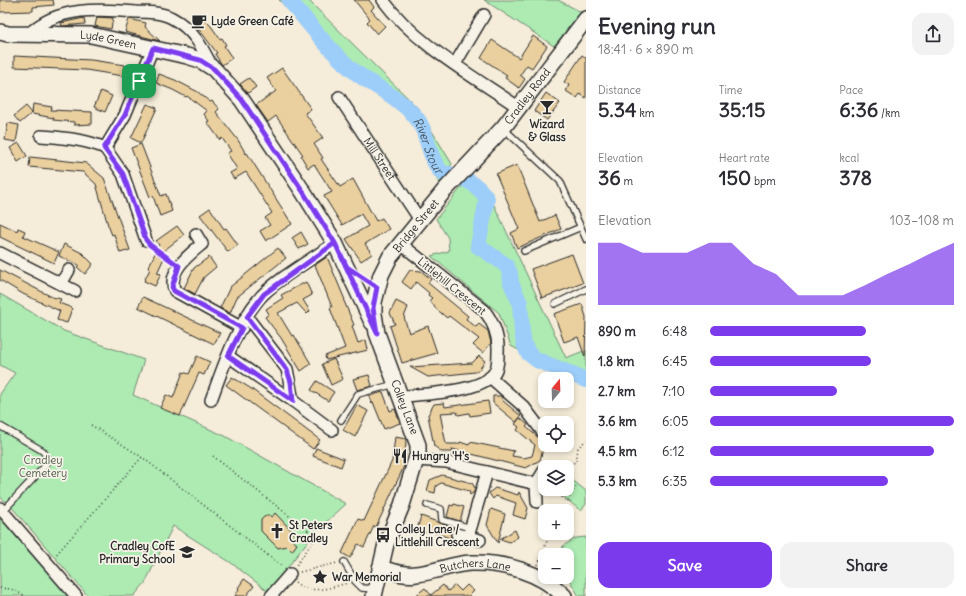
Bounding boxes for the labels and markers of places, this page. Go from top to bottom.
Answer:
cafe icon: Lyde Green Café [190,12,208,30]
place label: Lyde Green Café [211,14,294,29]
pin [122,64,156,98]
bar icon: Wizard & Glass [538,98,556,116]
place label: Wizard & Glass [528,117,566,144]
restaurant icon: Hungry 'H's [391,447,409,465]
place label: Hungry 'H's [412,449,469,464]
place label: St Peters Cradley [289,518,332,546]
church icon: St Peters Cradley [268,522,286,540]
place label: Colley Lane / Littlehill Crescent [395,522,479,549]
bus stop icon: Colley Lane / Littlehill Crescent [374,526,392,544]
place label: Cradley CofE Primary School [99,539,176,567]
school or university icon: Cradley CofE Primary School [178,543,196,561]
place icon: War Memorial [311,568,329,586]
place label: War Memorial [332,570,401,584]

